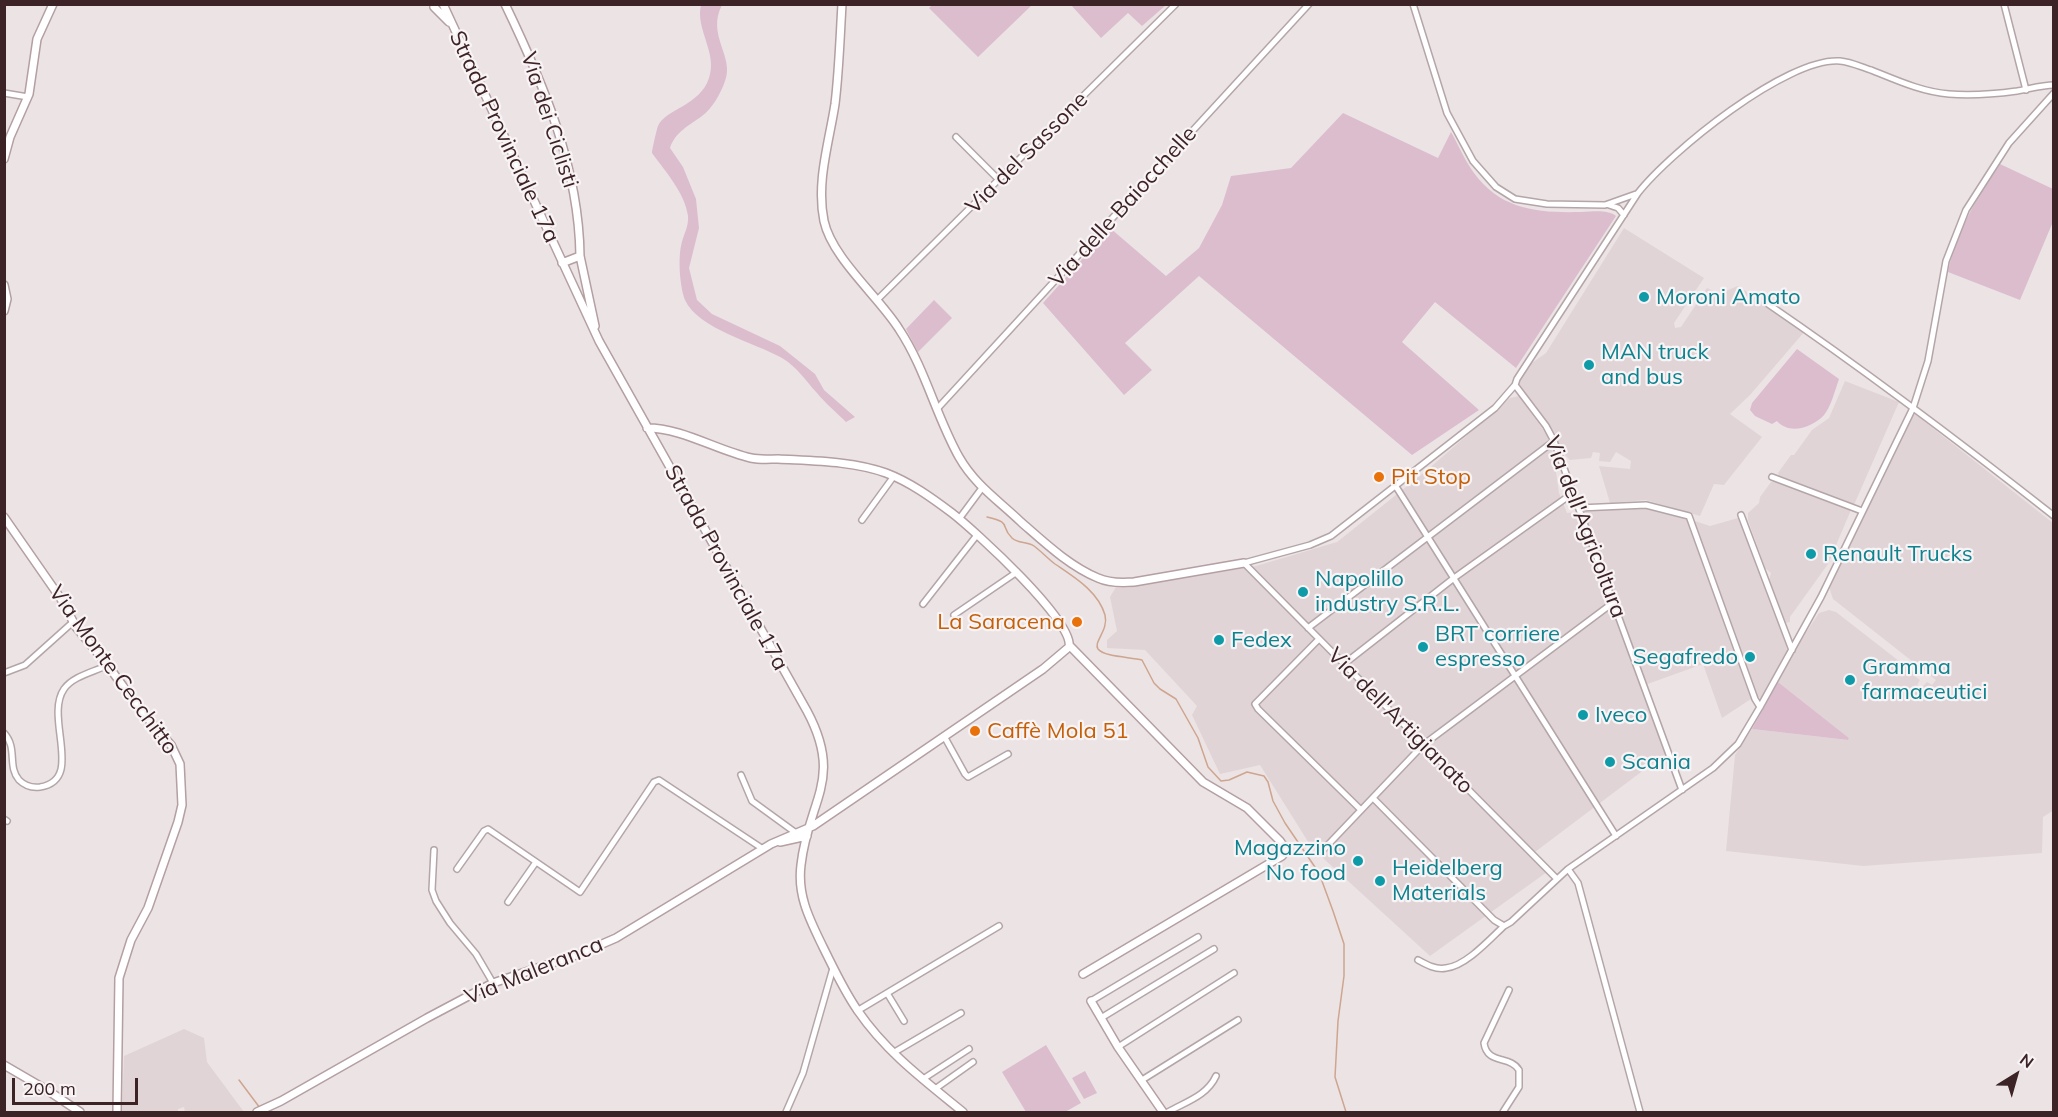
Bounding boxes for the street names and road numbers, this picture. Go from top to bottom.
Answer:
street label: Strada Provinciale 17a [443,27,565,247]
street label: Via dei Ciclisti [515,49,583,191]
street label: Via del Sassone [960,86,1094,220]
street label: Via delle Baiocchelle [1044,121,1202,293]
street label: Via dell'Agricoltura [1538,432,1632,622]
street label: Strada Provinciale 17a [659,461,793,675]
street label: Via Monte Cecchitto [43,580,183,760]
street label: Via dell'Artigianato [1321,642,1479,800]
street label: Via Maleranca [461,931,607,1011]

